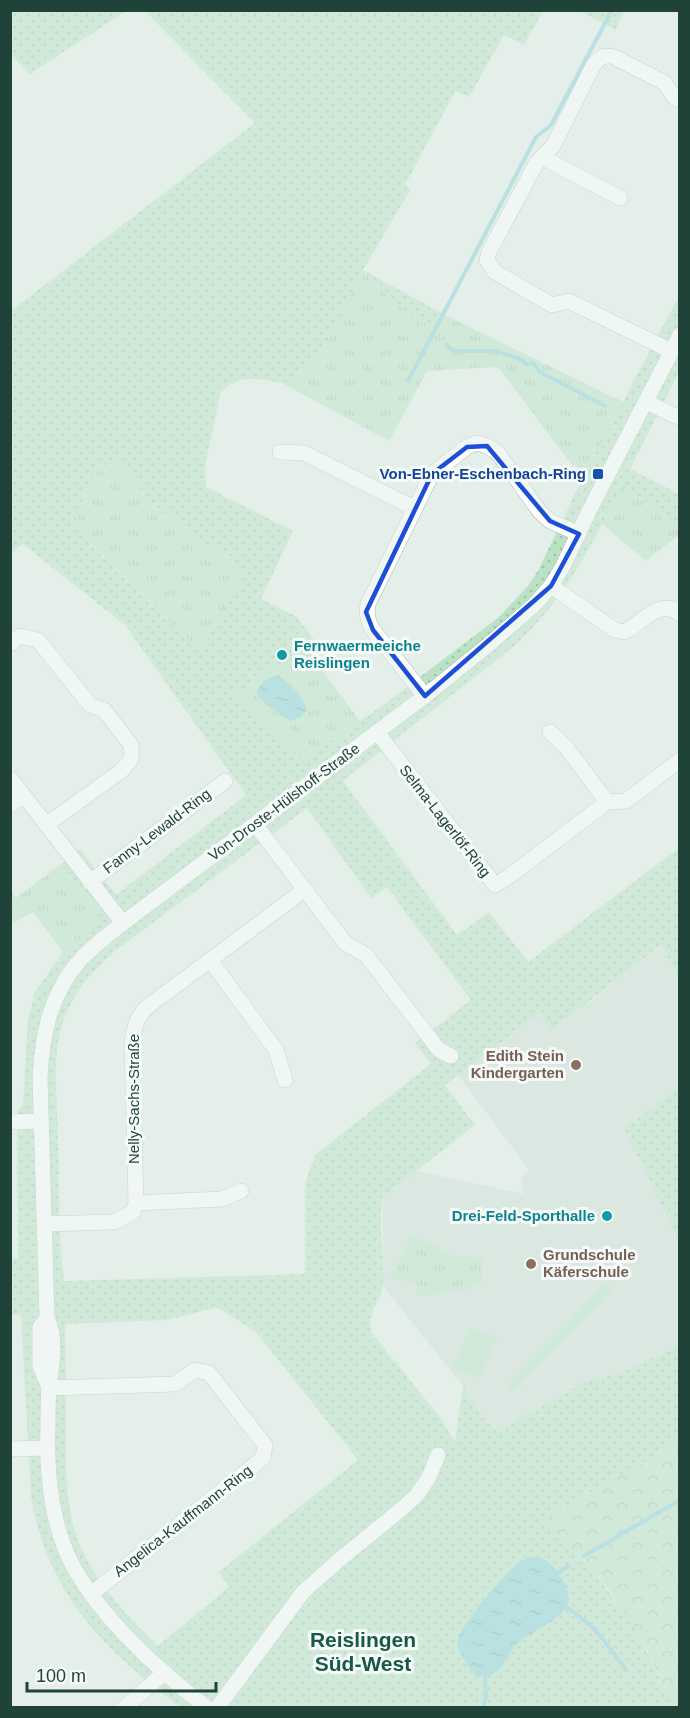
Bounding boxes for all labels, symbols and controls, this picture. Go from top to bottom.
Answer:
place label: Von-Ebner-Eschenbach-Ring [380,465,586,482]
marker: Von-Ebner-Eschenbach-Ring [591,467,605,481]
place label: Fernwaermeeiche Reislingen [294,637,421,671]
marker: Fernwaermeeiche Reislingen [275,648,289,662]
street label: Von-Droste-Hülshoff-Straße [205,739,363,864]
street label: Selma-Lagerlöf-Ring [396,761,494,880]
street label: Fanny-Lewald-Ring [100,785,214,877]
street label: Nelly-Sachs-Straße [125,1034,142,1164]
place label: Edith Stein Kindergarten [471,1047,564,1081]
marker: Edith Stein Kindergarten [569,1058,583,1072]
place label: Drei-Feld-Sporthalle [452,1207,595,1224]
marker: Drei-Feld-Sporthalle [600,1209,614,1223]
place label: Grundschule Käferschule [543,1246,636,1280]
marker: Grundschule Käferschule [524,1257,538,1271]
street label: Angelica-Kauffmann-Ring [110,1461,255,1580]
district label: Reislingen Süd-West [310,1628,416,1675]
scale bar [27,1655,216,1693]
text: 100 m [36,1666,86,1686]

